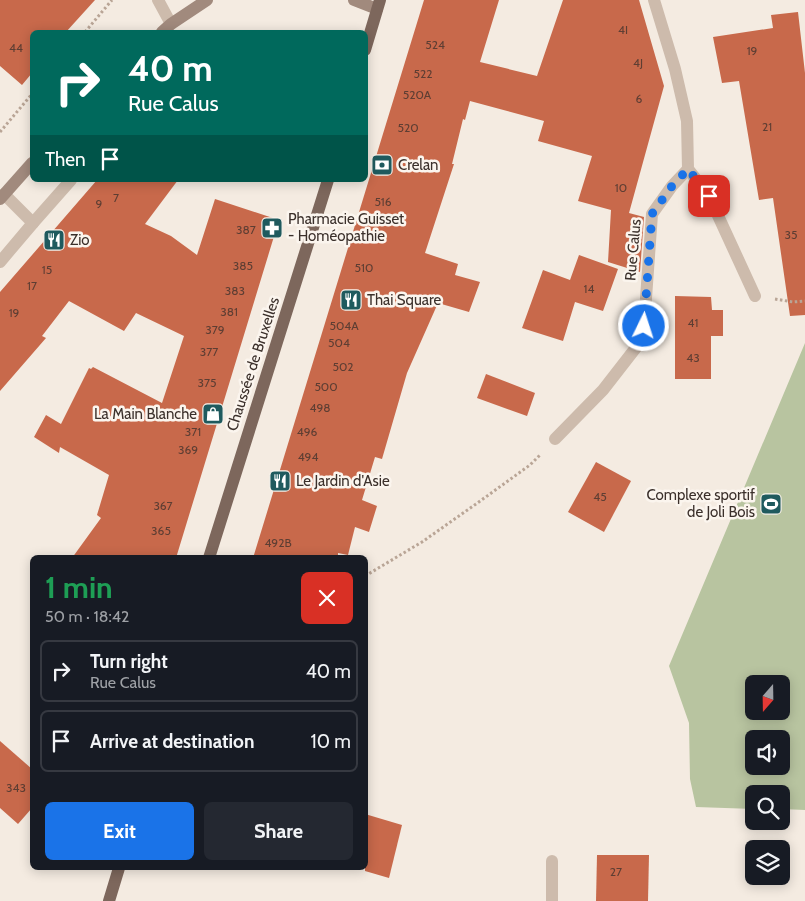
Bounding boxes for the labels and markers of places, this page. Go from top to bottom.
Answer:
bank icon: Crelan [370,153,394,177]
place label: Crelan [398,156,439,174]
pin [688,175,730,217]
place label: Pharmacie Guisset - Homéopathie [288,210,404,245]
pharmacy icon: Pharmacie Guisset - Homéopathie [260,216,284,240]
restaurant icon: Zio [42,228,66,252]
place label: Zio [70,231,90,249]
restaurant icon: Thai Square [339,288,363,312]
place label: Thai Square [367,291,442,309]
shop icon: La Main Blanche [201,402,225,426]
place label: La Main Blanche [94,405,197,423]
restaurant icon: Le Jardin d'Asie [268,469,292,493]
place label: Le Jardin d'Asie [296,472,390,490]
place label: Complexe sportif de Joli Bois [646,486,755,521]
sports icon: Complexe sportif de Joli Bois [759,492,783,516]

